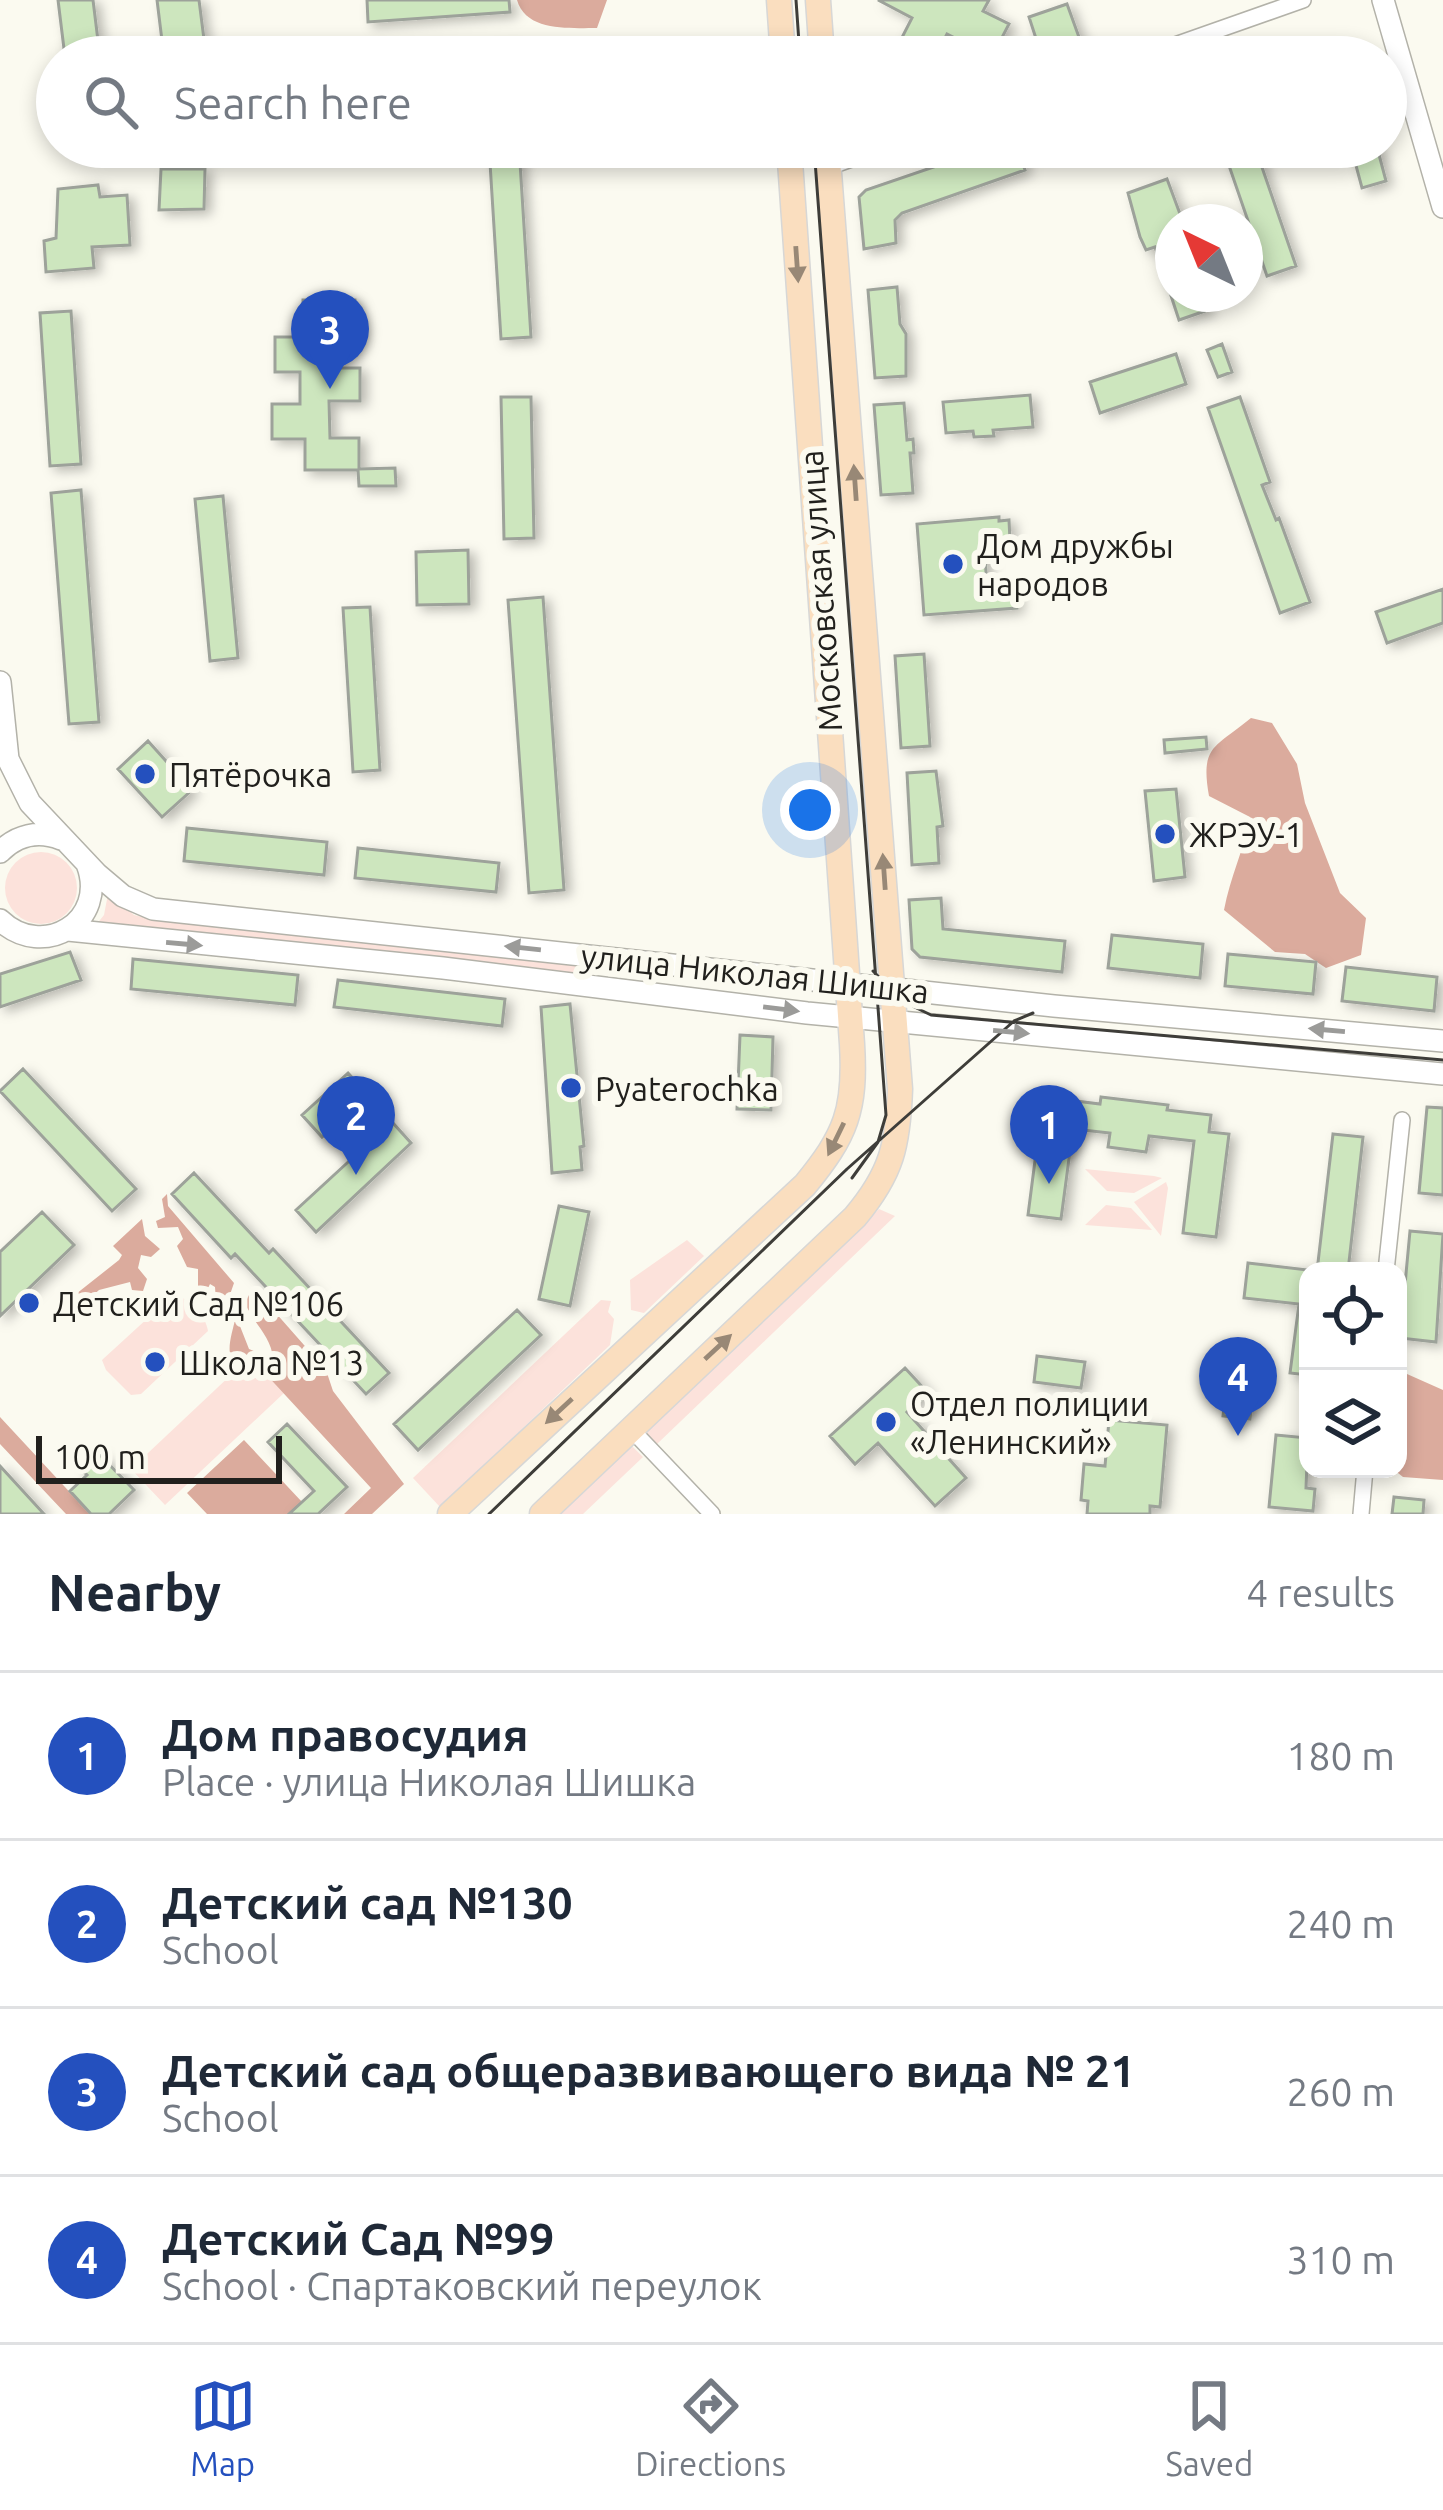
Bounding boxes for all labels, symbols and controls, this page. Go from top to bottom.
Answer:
search box [36,36,1407,168]
icon: search [78,69,144,135]
text: Search here [174,77,412,128]
north arrow [1155,204,1263,312]
one-way arrow [788,246,807,283]
pin: 3 [291,290,369,389]
street label: Московская улица [792,449,848,733]
one-way arrow [846,464,865,501]
place label: Дом дружбы народов [977,527,1174,602]
marker: Дом дружбы народов [940,551,966,577]
place label: Пятёрочка [169,756,332,793]
marker: Пятёрочка [132,761,158,787]
your location [780,780,840,840]
place label: ЖРЭУ-1 [1189,816,1303,853]
marker: ЖРЭУ-1 [1152,821,1178,847]
one-way arrow [874,853,893,890]
one-way arrow [166,935,203,954]
street label: улица Николая Шишка [579,936,931,1010]
one-way arrow [503,939,541,958]
one-way arrow [762,1000,800,1019]
one-way arrow [1307,1020,1345,1039]
one-way arrow [993,1023,1030,1042]
place label: Pyaterochka [595,1070,779,1107]
marker: Pyaterochka [558,1075,584,1101]
pin: 2 [317,1076,395,1175]
pin: 1 [1010,1085,1088,1184]
one-way arrow [826,1122,846,1157]
map controls [1299,1262,1407,1478]
button: locate [1299,1262,1407,1370]
place label: Детский Сад №106 [53,1285,344,1322]
marker: Детский Сад №106 [16,1290,42,1316]
one-way arrow [703,1333,732,1361]
pin: 4 [1199,1337,1277,1436]
place label: Школа №13 [179,1344,364,1381]
marker: Школа №13 [142,1349,168,1375]
button: layers [1299,1370,1407,1478]
place label: Отдел полиции «Ленинский» [910,1385,1149,1460]
one-way arrow [544,1396,573,1424]
marker: Отдел полиции «Ленинский» [873,1409,899,1435]
scale bar [36,1430,282,1483]
text: 100 m [54,1438,146,1475]
text: Nearby [48,1563,221,1621]
text: 4 results [1246,1571,1395,1614]
text: Дом правосудия [162,1709,528,1760]
text: 1 [76,1734,98,1777]
text: 180 m [1286,1734,1395,1777]
text: Place · улица Николая Шишка [162,1760,696,1803]
text: Детский сад №130 [162,1877,573,1928]
text: 2 [76,1902,98,1945]
text: 240 m [1286,1902,1395,1945]
text: School [162,1928,279,1971]
text: Детский сад общеразвивающего вида № 21 [162,2045,1136,2096]
text: 3 [76,2070,98,2113]
text: 260 m [1286,2070,1395,2113]
text: School [162,2096,279,2139]
text: Детский Сад №99 [162,2213,554,2264]
text: 4 [76,2238,98,2281]
text: 310 m [1286,2238,1395,2281]
text: School · Спартаковский переулок [162,2264,762,2307]
tab: Map [190,2373,256,2482]
tab: Directions [635,2373,786,2482]
tab: Saved [1165,2373,1253,2482]

